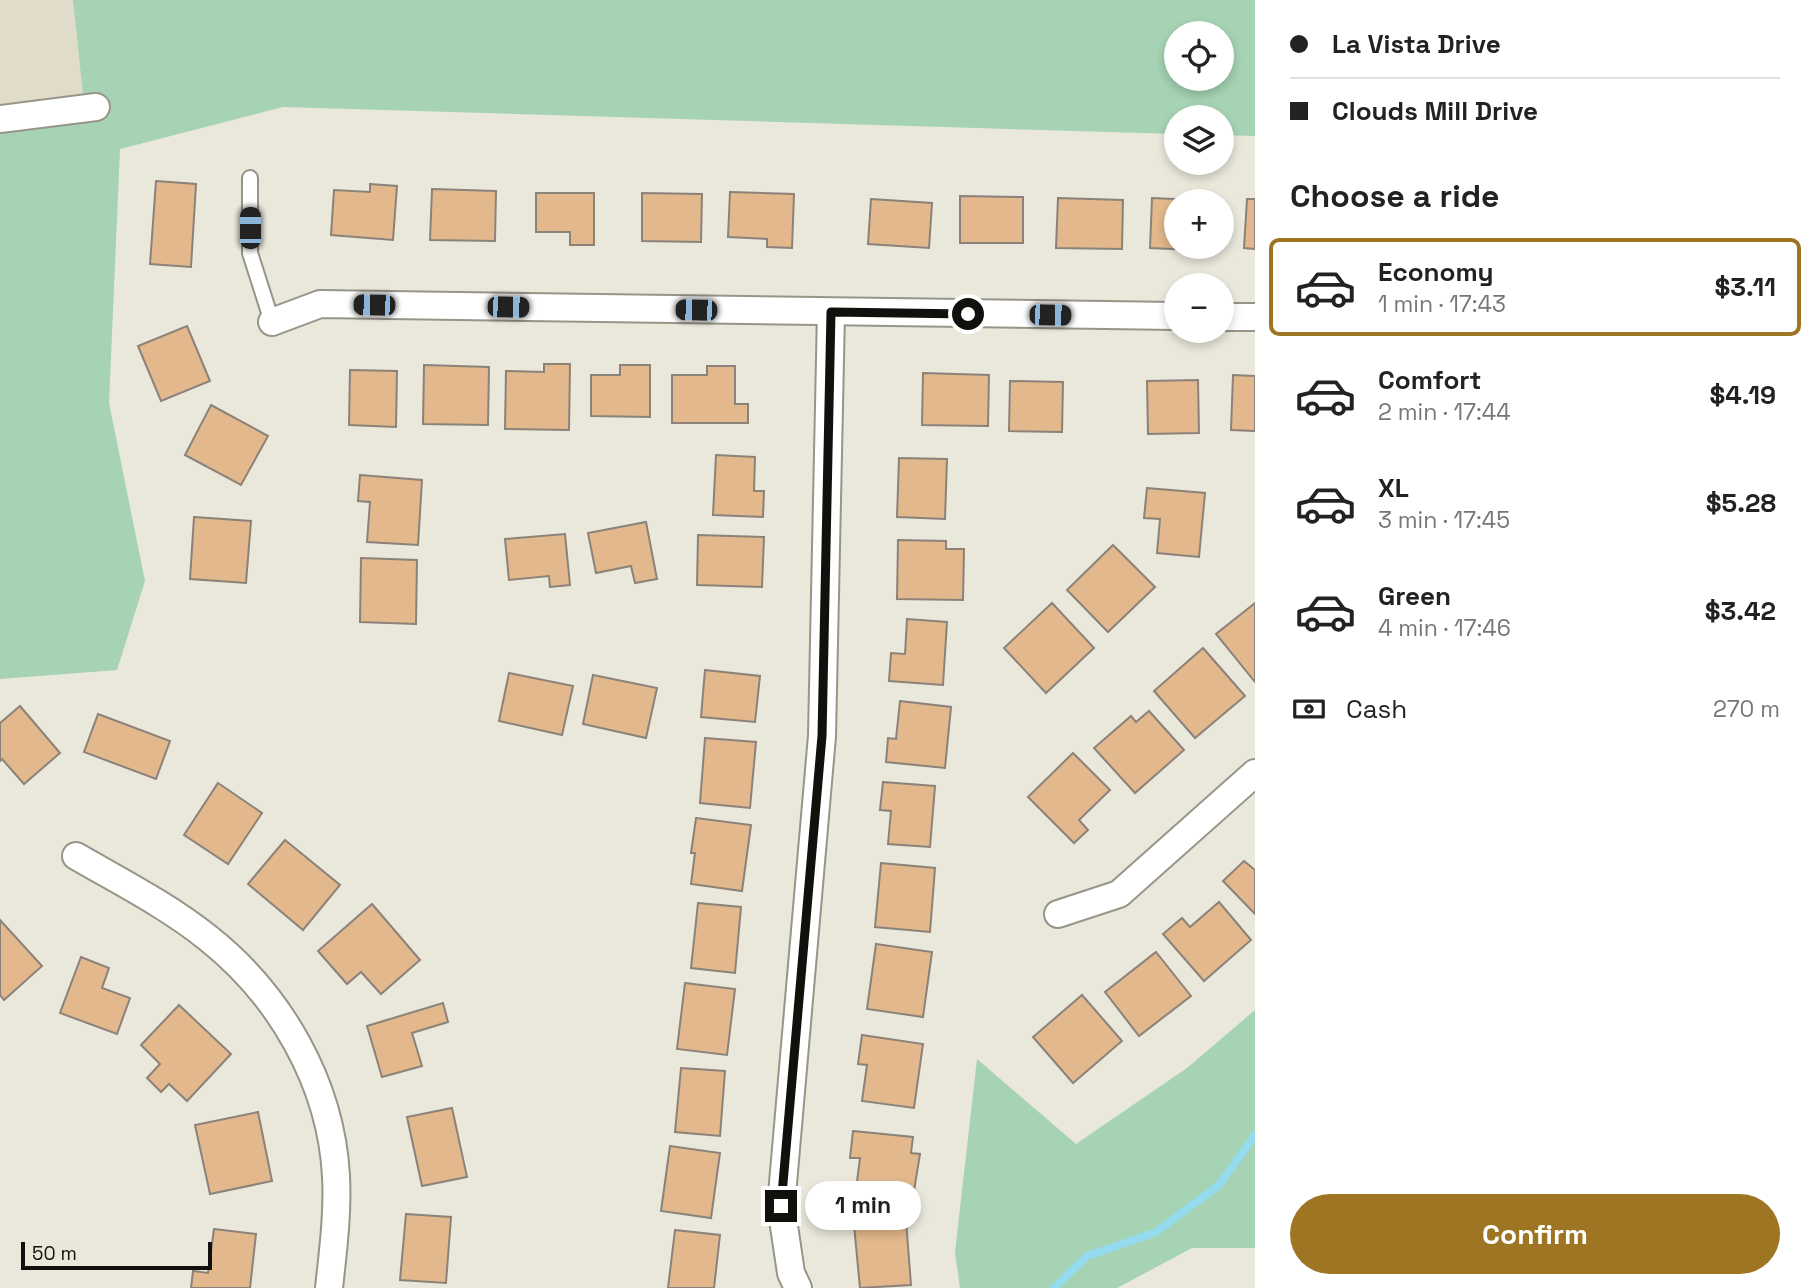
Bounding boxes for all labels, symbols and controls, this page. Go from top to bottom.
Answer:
map controls [1164,21,1234,343]
button: locate [1164,21,1234,91]
text: La Vista Drive [1332,27,1501,61]
text: Clouds Mill Drive [1332,94,1538,128]
button: layers [1164,105,1234,175]
text: Choose a ride [1290,176,1500,216]
button: + [1164,189,1234,259]
car [240,207,261,249]
text: Economy [1378,255,1494,289]
icon: car [1294,256,1357,319]
text: $3.11 [1715,270,1776,304]
button: − [1164,273,1234,343]
text: 1 min · 17:43 [1378,289,1506,319]
car [353,294,396,316]
car [487,296,530,318]
route start [952,298,984,330]
car [675,299,718,321]
car [1029,304,1072,326]
text: Comfort [1378,363,1481,397]
icon: car [1294,364,1357,427]
text: $4.19 [1709,378,1776,412]
text: 2 min · 17:44 [1378,397,1511,427]
text: XL [1378,471,1409,505]
icon: car [1294,472,1357,535]
text: $5.28 [1706,486,1776,520]
text: 3 min · 17:45 [1378,505,1510,535]
text: Green [1378,579,1451,613]
icon: car [1294,580,1357,643]
text: $3.42 [1705,594,1776,628]
text: 4 min · 17:46 [1378,613,1511,643]
icon: cash [1290,690,1328,728]
text: Cash [1346,692,1407,726]
text: 270 m [1713,694,1780,724]
callout: 1 min [806,1182,921,1230]
route end [765,1190,797,1222]
text: 1 min [835,1190,891,1220]
button: Confirm [1290,1194,1780,1274]
scale bar [21,1239,212,1271]
text: 50 m [32,1241,77,1266]

